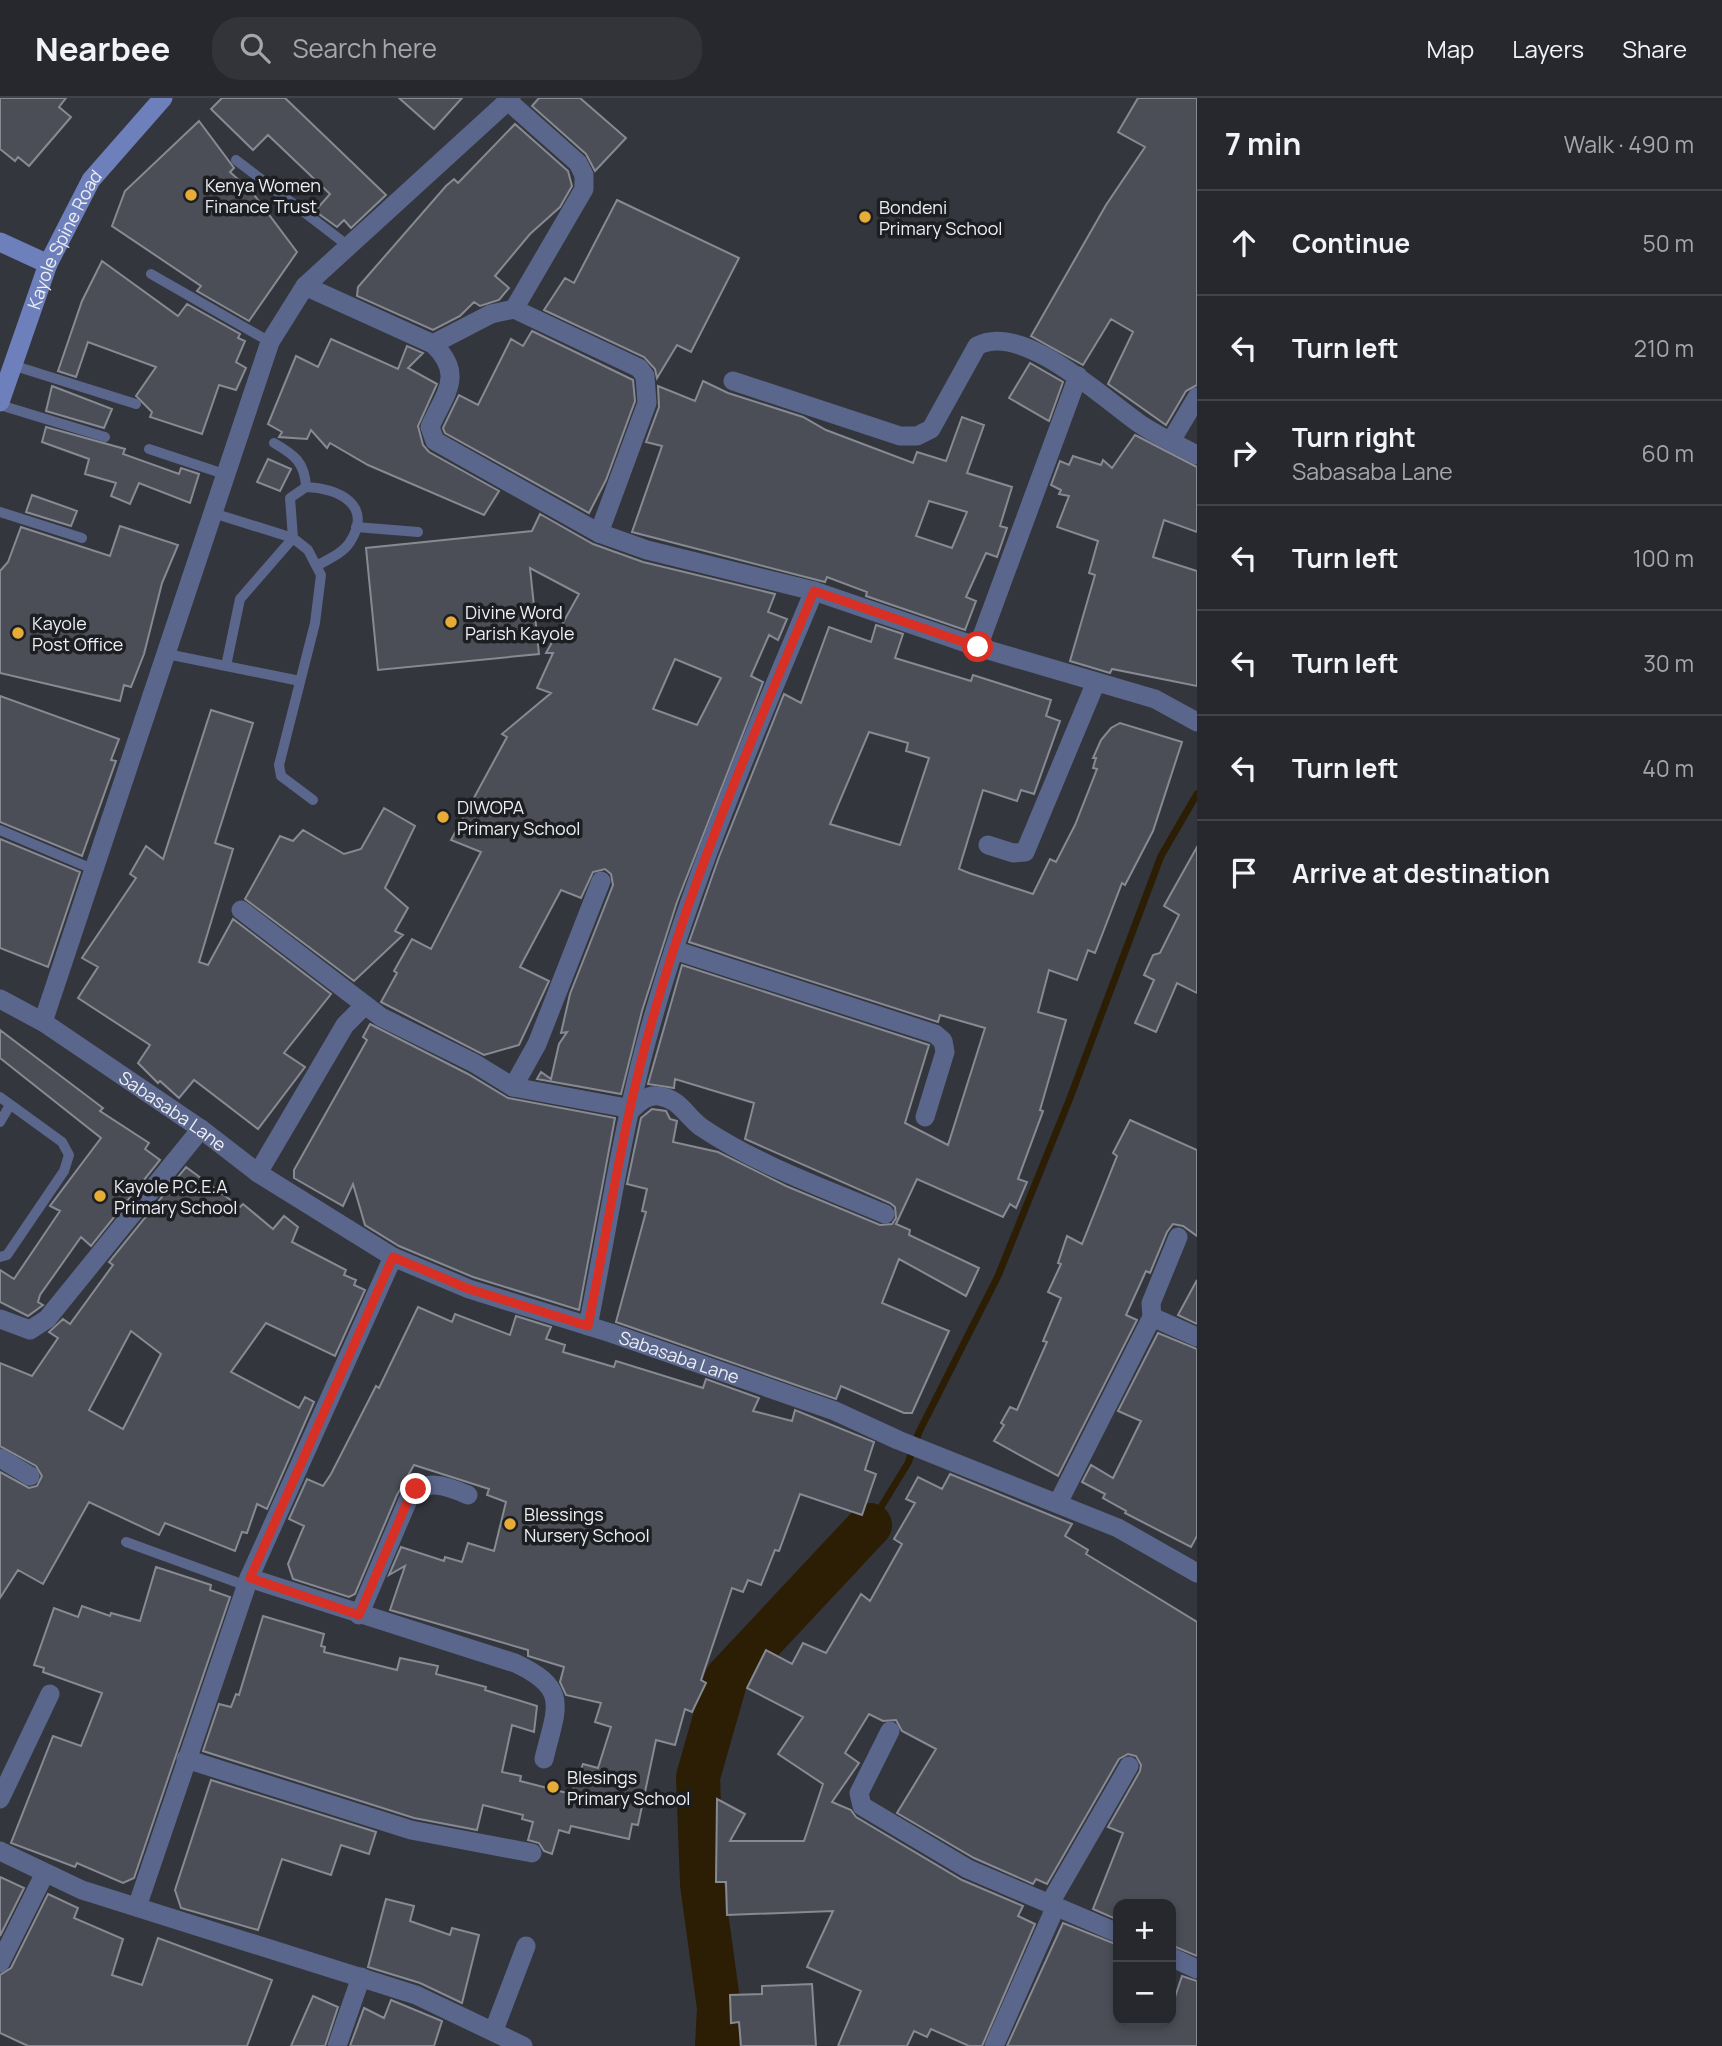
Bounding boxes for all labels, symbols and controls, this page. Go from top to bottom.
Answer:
search box [212,17,702,80]
text: Nearbee [35,26,170,71]
icon: search [236,29,274,67]
text: Search here [292,30,437,66]
text: Map [1427,32,1474,65]
text: Layers [1512,32,1584,65]
text: Share [1622,32,1687,65]
text: 7 min [1225,123,1301,164]
text: Walk · 490 m [1564,128,1694,160]
street label: Kayole Spine Road [21,164,107,312]
place label: Kenya Women Finance Trust [205,173,321,218]
marker: Kenya Women Finance Trust [183,187,199,203]
place label: Bondeni Primary School [879,195,1003,240]
marker: Bondeni Primary School [857,209,873,225]
icon: ahead [1225,224,1263,262]
text: Continue [1292,225,1410,261]
text: 50 m [1643,227,1694,259]
icon: left [1225,329,1263,367]
text: Turn left [1292,330,1399,366]
text: 210 m [1634,332,1694,364]
text: Turn right [1292,419,1416,455]
icon: right [1225,434,1263,472]
text: 60 m [1642,437,1694,469]
text: Sabasaba Lane [1292,455,1453,487]
icon: left [1225,539,1263,577]
text: Turn left [1292,540,1399,576]
text: 100 m [1633,542,1694,574]
place label: Divine Word Parish Kayole [465,600,575,645]
place label: Kayole Post Office [32,611,123,656]
marker: Divine Word Parish Kayole [443,614,459,630]
marker: Kayole Post Office [10,625,26,641]
route start [962,631,993,662]
icon: left [1225,644,1263,682]
text: Turn left [1292,645,1399,681]
text: 30 m [1643,647,1694,679]
icon: left [1225,749,1263,787]
text: Turn left [1292,750,1399,786]
text: 40 m [1642,752,1694,784]
place label: DIWOPA Primary School [457,795,581,840]
marker: DIWOPA Primary School [435,809,451,825]
icon: arrive [1225,854,1263,892]
text: Arrive at destination [1292,855,1550,891]
street label: Sabasaba Lane [114,1065,232,1156]
place label: Kayole P.C.E.A Primary School [114,1174,238,1219]
marker: Kayole P.C.E.A Primary School [92,1188,108,1204]
street label: Sabasaba Lane [616,1325,743,1389]
route end [400,1473,431,1504]
place label: Blessings Nursery School [524,1502,650,1547]
marker: Blessings Nursery School [502,1516,518,1532]
place label: Blesings Primary School [567,1765,691,1810]
marker: Blesings Primary School [545,1779,561,1795]
map controls [1113,1899,1176,2025]
button: + [1113,1899,1176,1962]
button: − [1113,1962,1176,2025]

